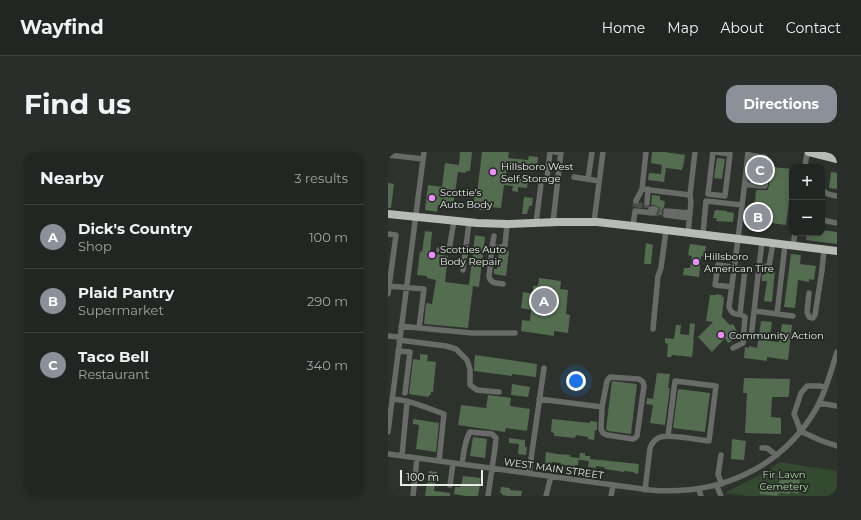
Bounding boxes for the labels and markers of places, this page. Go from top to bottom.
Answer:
pin: C [747,155,773,185]
place label: Hillsboro West Self Storage [501,160,573,185]
marker: Hillsboro West Self Storage [488,167,498,177]
place label: Scottie’s Auto Body [440,186,493,211]
marker: Scottie’s Auto Body [427,193,437,203]
pin: B [745,202,771,232]
place label: Scotties Auto Body Repair [440,243,506,268]
marker: Scotties Auto Body Repair [427,250,437,260]
place label: Hillsboro American Tire [704,250,774,275]
marker: Hillsboro American Tire [691,257,701,267]
pin: A [531,286,557,316]
place label: Community Action [729,329,824,342]
marker: Community Action [716,330,726,340]

